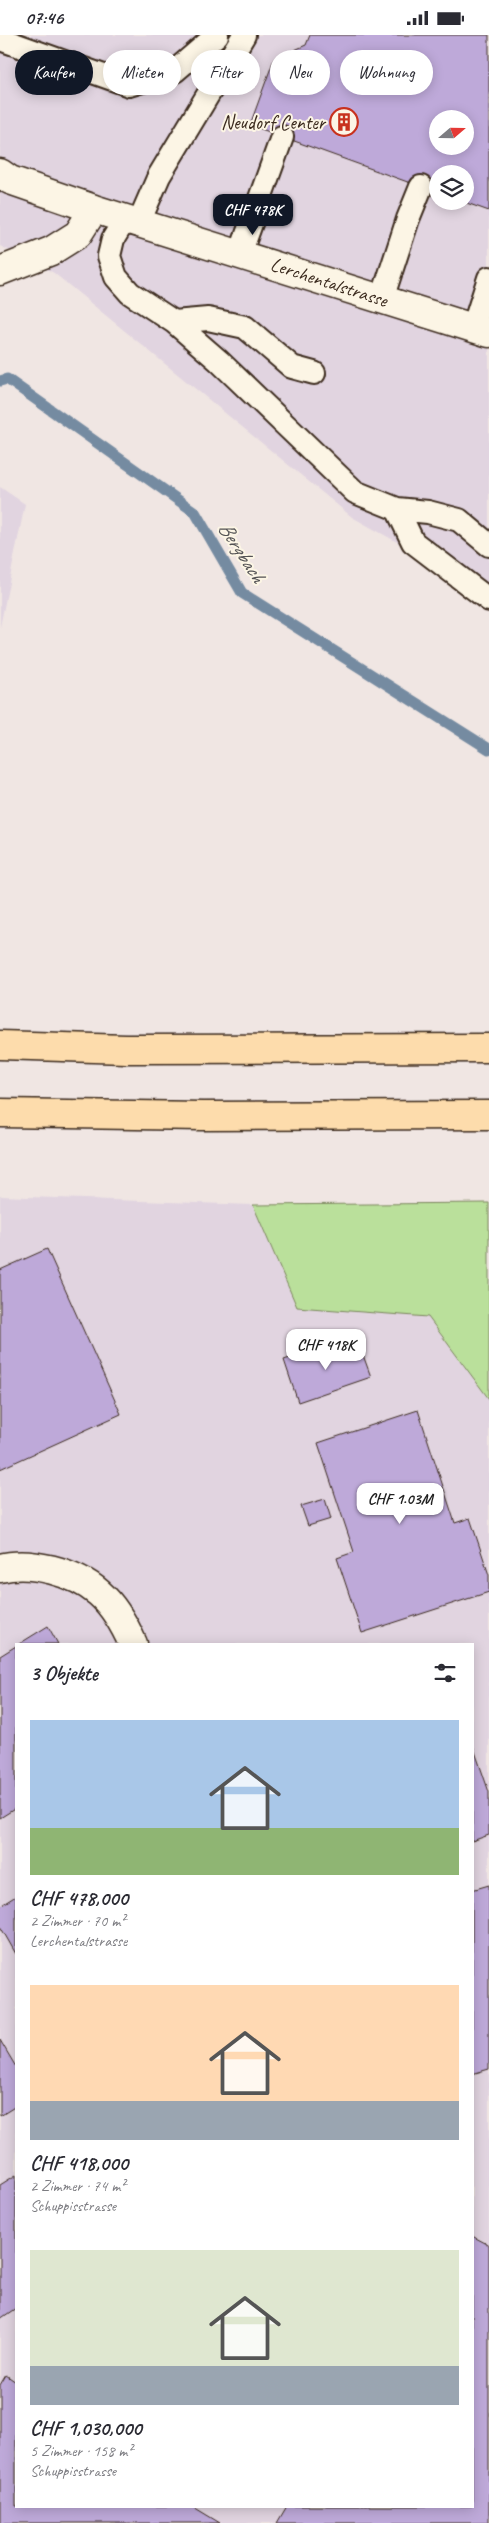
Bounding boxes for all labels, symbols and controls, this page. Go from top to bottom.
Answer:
text: 07:46 [25,6,63,30]
chip: Kaufen [15,50,93,95]
chip: Mieten [103,50,181,95]
chip: Filter [191,50,260,95]
chip: Neu [270,50,330,95]
chip: Wohnung [340,50,433,95]
building icon: Neudorf Center [329,107,359,137]
place label: Neudorf Center [221,110,327,135]
north arrow [429,110,474,155]
map controls [429,110,474,210]
button: layers [429,165,474,210]
pin: CHF 478K [201,193,305,236]
text: CHF 478K [224,200,282,220]
street label: Lerchentalstrasse [267,251,392,313]
water label: Bergbach [213,517,272,589]
pin: CHF 418K [274,1329,378,1371]
text: CHF 418K [297,1335,355,1355]
pin: CHF 1.03M [343,1483,457,1525]
text: CHF 1.03M [368,1489,432,1509]
icon: filters [431,1659,459,1687]
text: 3 Objekte [30,1660,98,1686]
icon: home [200,1753,290,1843]
text: CHF 478,000 [30,1885,128,1911]
text: 2 Zimmer · 70 m² [30,1911,125,1931]
text: Lerchentalstrasse [30,1931,127,1951]
icon: home [200,2018,290,2108]
text: CHF 418,000 [30,2150,128,2176]
text: 2 Zimmer · 74 m² [30,2176,125,2196]
text: Schuppisstrasse [30,2196,116,2216]
icon: home [200,2283,290,2373]
text: CHF 1,030,000 [30,2415,142,2441]
text: 5 Zimmer · 158 m² [30,2441,132,2461]
text: Schuppisstrasse [30,2461,116,2481]

